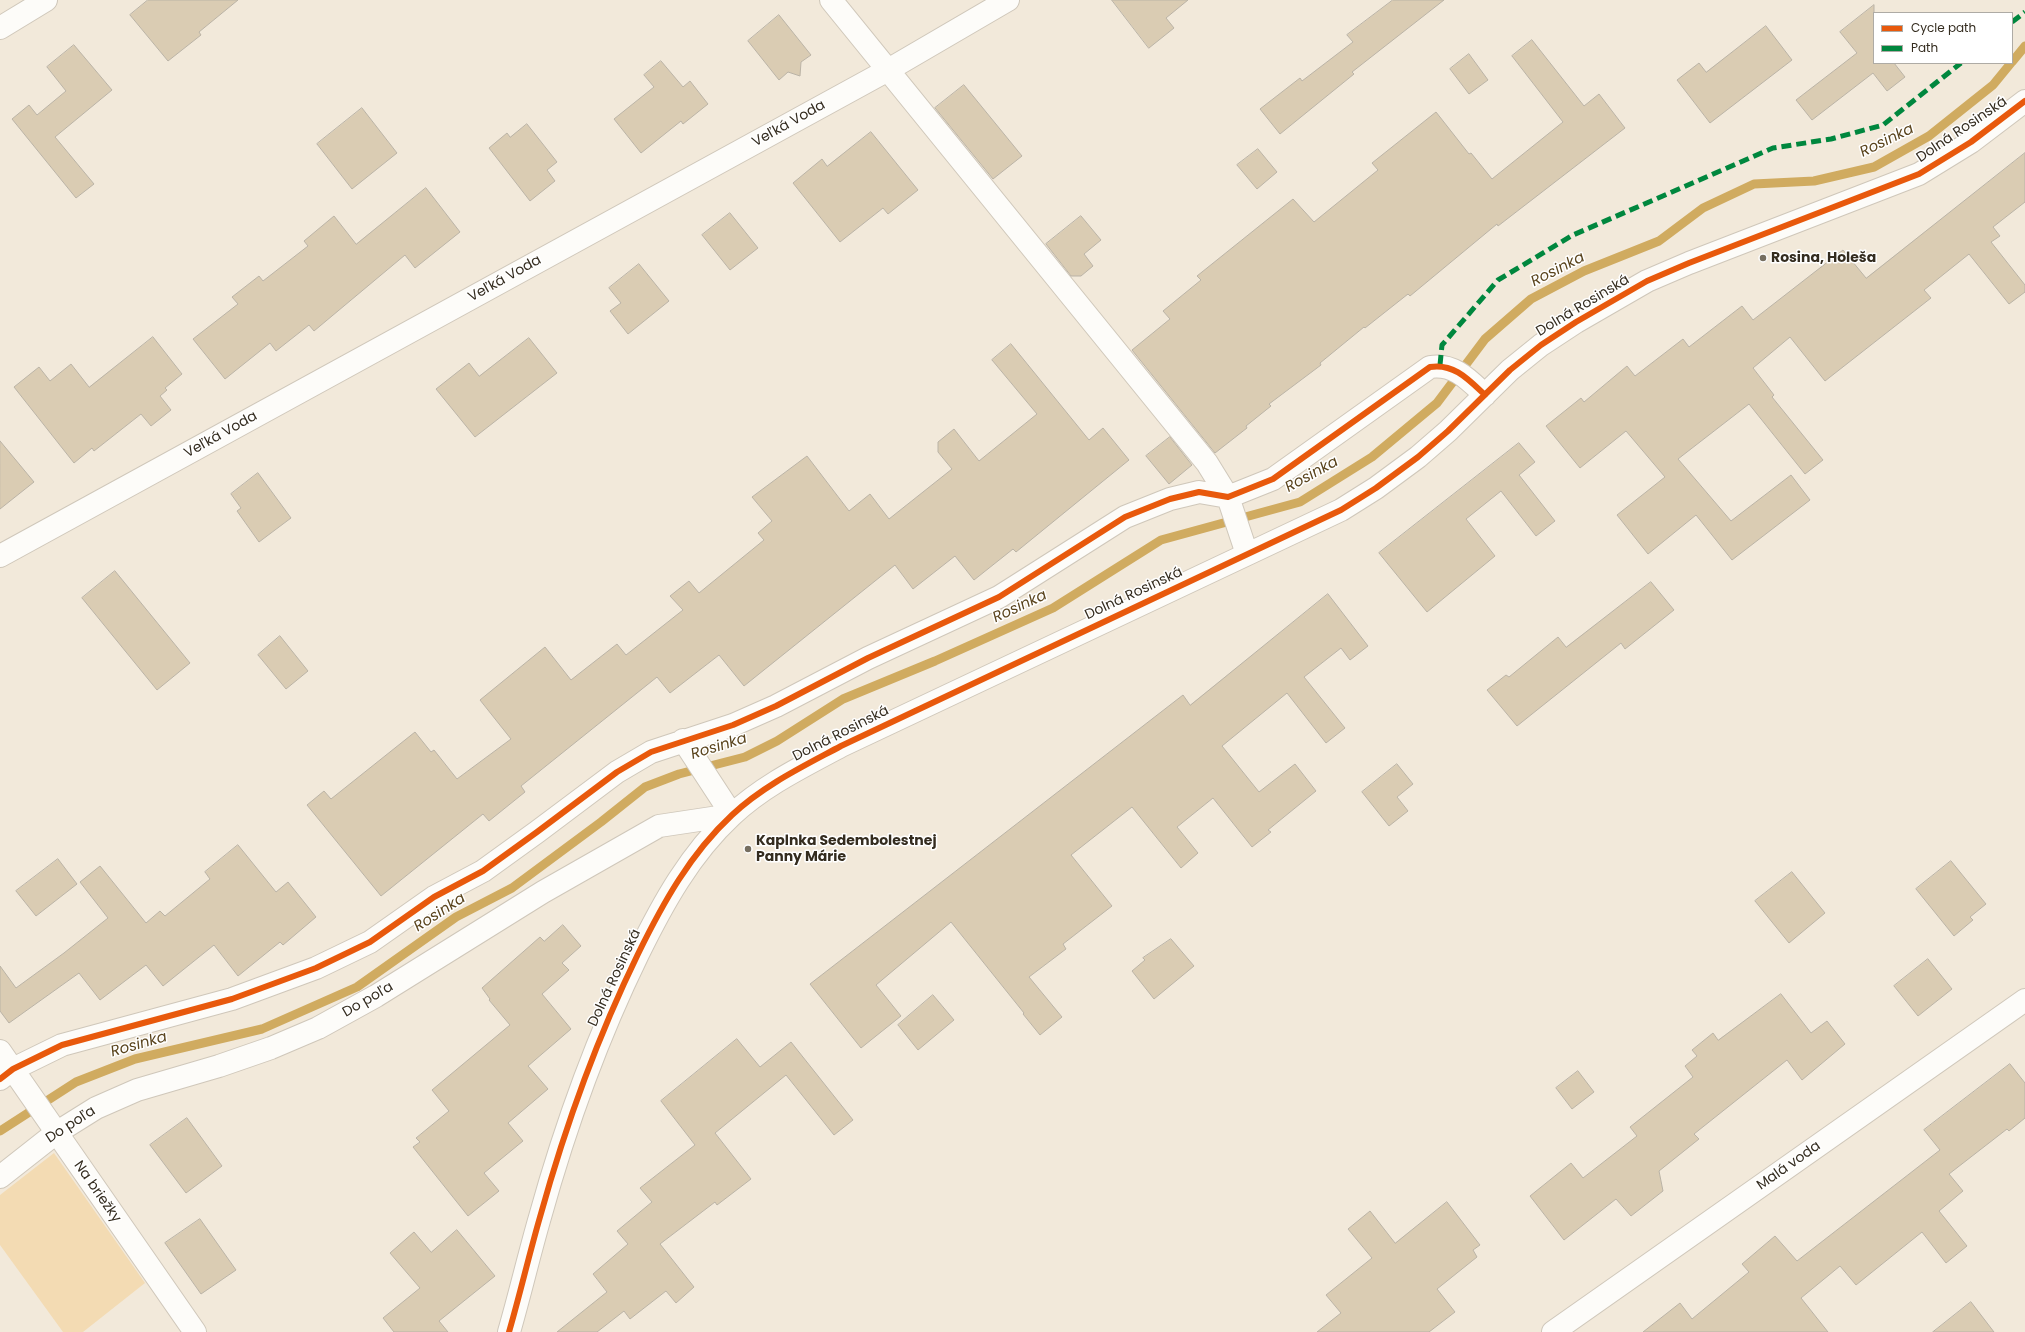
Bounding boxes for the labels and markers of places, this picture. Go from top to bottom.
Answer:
place label: Rosina, Holeša [1771,250,1876,266]
marker: Rosina, Holeša [1758,253,1768,263]
place label: Kaplnka Sedembolestnej Panny Márie [756,833,937,866]
marker: Kaplnka Sedembolestnej Panny Márie [743,844,753,854]

